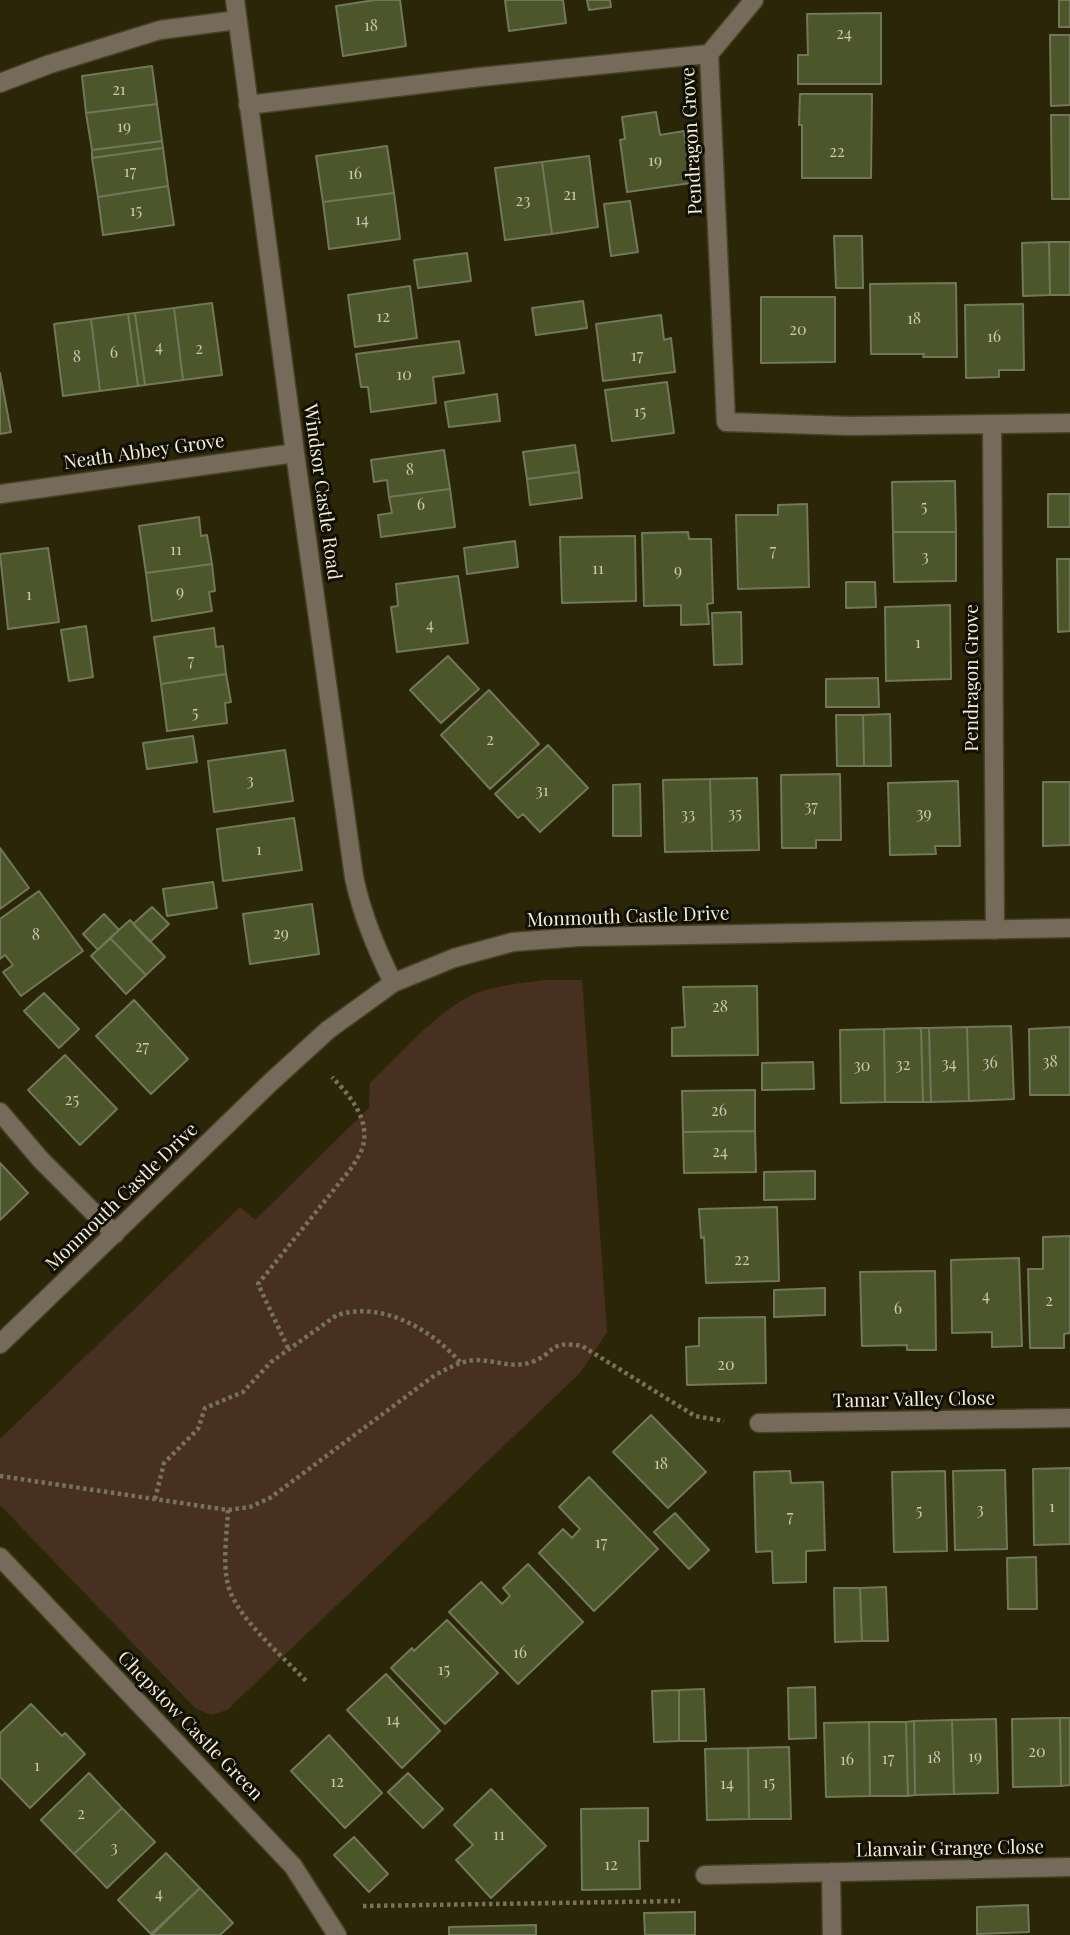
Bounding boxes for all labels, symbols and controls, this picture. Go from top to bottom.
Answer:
house number: 18 [364,16,378,36]
house number: 24 [836,24,852,44]
street label: Pendragon Grove [677,67,707,215]
house number: 21 [112,80,126,100]
house number: 19 [117,117,131,137]
house number: 22 [829,142,845,162]
house number: 19 [648,151,662,171]
house number: 17 [124,162,136,182]
house number: 16 [348,164,362,184]
house number: 21 [563,185,577,205]
house number: 23 [516,191,530,211]
house number: 15 [130,201,142,221]
house number: 14 [355,210,369,230]
house number: 12 [376,307,390,327]
house number: 18 [907,309,921,329]
house number: 20 [789,320,807,340]
house number: 16 [987,327,1001,347]
house number: 4 [155,337,163,357]
house number: 2 [195,339,203,359]
house number: 6 [110,343,118,363]
house number: 17 [631,346,643,366]
house number: 8 [73,347,81,367]
house number: 10 [396,365,412,385]
house number: 15 [634,402,646,422]
street label: Windsor Castle Road [298,403,346,581]
street label: Neath Abbey Grove [62,429,226,475]
house number: 8 [406,460,414,480]
house number: 6 [417,495,425,515]
house number: 5 [921,497,927,517]
house number: 11 [170,540,182,560]
house number: 7 [770,541,776,561]
house number: 3 [921,547,929,567]
house number: 11 [592,559,604,579]
house number: 9 [674,561,682,581]
house number: 9 [176,582,184,602]
house number: 1 [26,585,32,605]
street label: Pendragon Grove [961,604,983,752]
house number: 4 [426,615,434,635]
house number: 1 [915,633,921,653]
house number: 7 [188,651,194,671]
house number: 5 [192,703,198,723]
house number: 2 [486,730,494,750]
house number: 3 [246,771,254,791]
house number: 31 [535,781,549,801]
house number: 37 [804,797,818,817]
house number: 35 [728,804,742,824]
house number: 39 [916,804,932,824]
house number: 33 [681,805,695,825]
house number: 1 [256,840,262,860]
street label: Monmouth Castle Drive [526,902,730,932]
house number: 29 [273,924,289,944]
house number: 8 [32,925,40,945]
house number: 28 [712,997,728,1017]
house number: 27 [135,1037,149,1057]
house number: 38 [1042,1052,1058,1072]
house number: 36 [982,1053,998,1073]
house number: 34 [941,1054,957,1074]
house number: 32 [896,1055,910,1075]
house number: 30 [854,1056,870,1076]
house number: 25 [65,1090,79,1110]
house number: 26 [711,1101,727,1121]
street label: Monmouth Castle Drive [41,1118,203,1276]
house number: 24 [712,1142,728,1162]
house number: 22 [734,1250,750,1270]
house number: 4 [982,1286,990,1306]
house number: 2 [1045,1291,1053,1311]
house number: 6 [894,1299,902,1319]
house number: 20 [717,1355,735,1375]
street label: Tamar Valley Close [833,1387,995,1413]
house number: 18 [654,1454,668,1474]
house number: 1 [1049,1497,1055,1517]
house number: 3 [976,1500,984,1520]
house number: 5 [916,1501,922,1521]
house number: 7 [787,1507,793,1527]
house number: 17 [595,1533,607,1553]
house number: 16 [513,1643,527,1663]
street label: Chepstow Castle Green [113,1646,267,1806]
house number: 15 [438,1660,450,1680]
house number: 14 [386,1710,400,1730]
house number: 20 [1028,1742,1046,1762]
house number: 19 [968,1747,982,1767]
house number: 18 [927,1748,941,1768]
house number: 17 [882,1749,894,1769]
house number: 16 [840,1750,854,1770]
house number: 1 [34,1756,40,1776]
house number: 12 [330,1772,344,1792]
house number: 15 [763,1773,775,1793]
house number: 14 [720,1774,734,1794]
house number: 2 [77,1804,85,1824]
house number: 11 [493,1825,505,1845]
street label: Llanvair Grange Close [856,1836,1044,1862]
house number: 3 [110,1838,118,1858]
house number: 12 [604,1855,618,1875]
house number: 4 [155,1884,163,1904]

